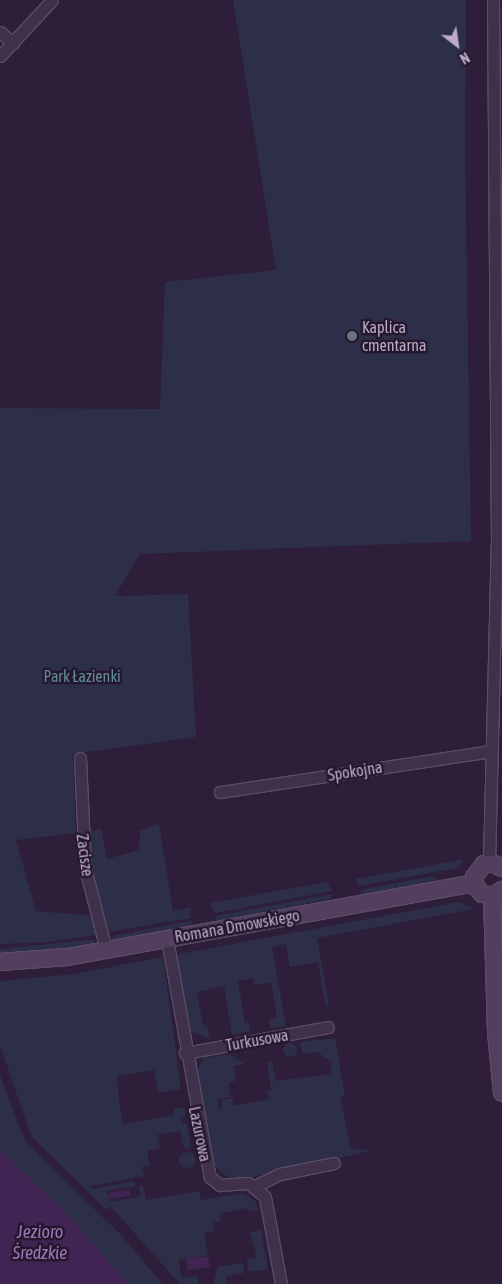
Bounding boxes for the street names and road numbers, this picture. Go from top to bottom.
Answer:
street label: Spokojna [326,757,384,785]
street label: Zacisze [73,832,97,878]
street label: Romana Dmowskiego [173,906,301,946]
street label: Turkusowa [224,1025,290,1055]
street label: Lazurowa [185,1105,215,1163]

